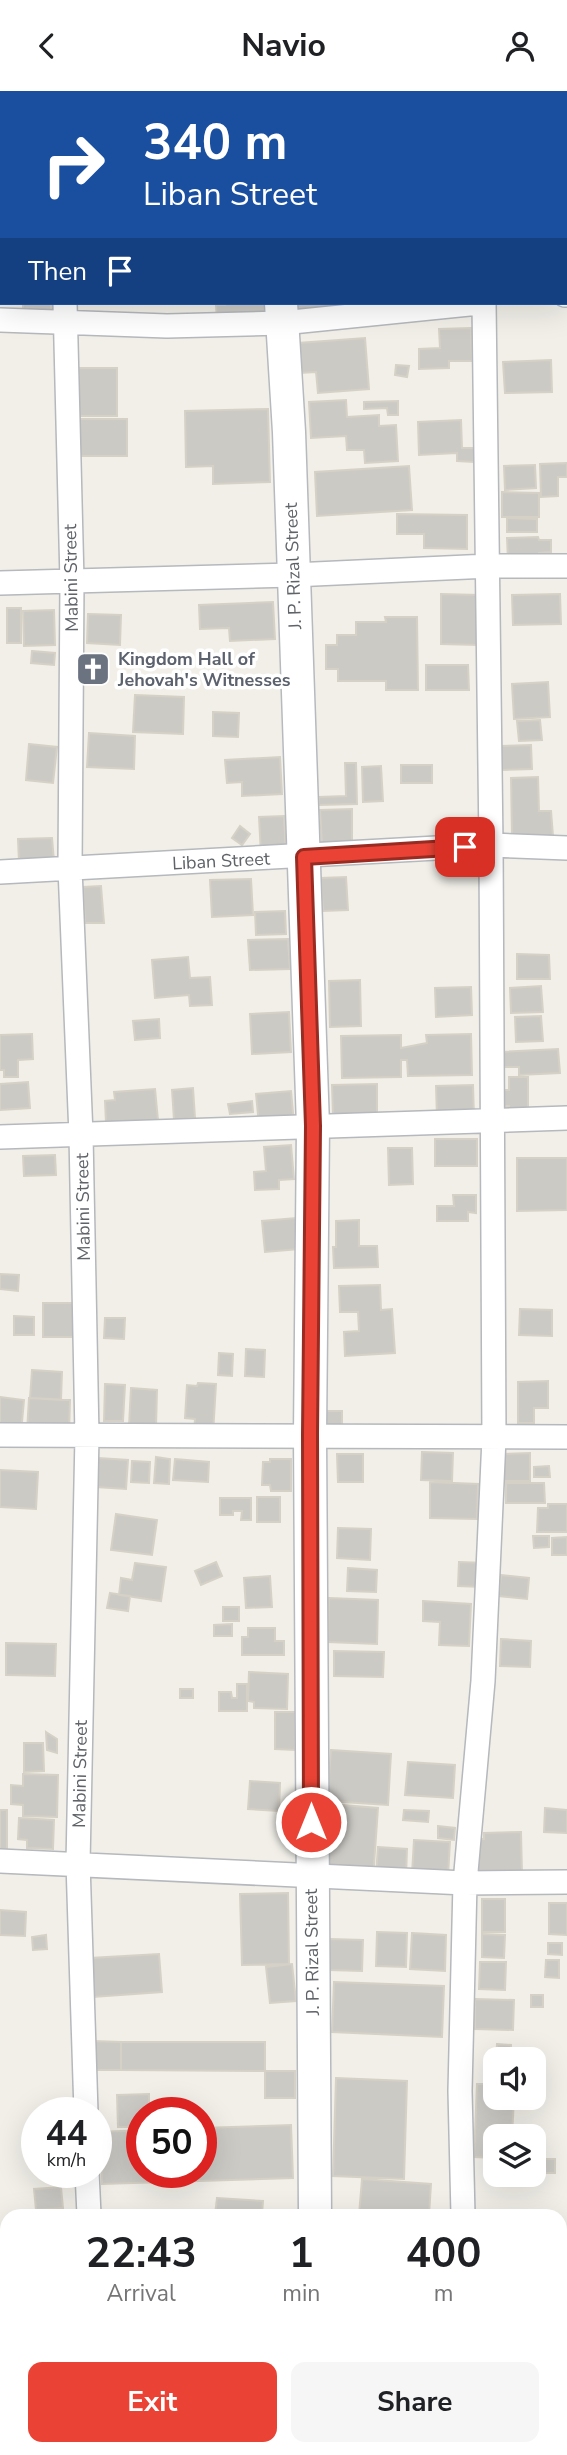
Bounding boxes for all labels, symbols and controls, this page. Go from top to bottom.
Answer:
text: Navio [241,24,326,67]
icon: back [28,27,66,65]
icon: person [501,27,539,65]
text: 340 m [143,109,287,176]
icon: right [28,119,119,210]
text: Liban Street [143,173,317,216]
icon: arrive [101,252,139,290]
text: Then [28,254,87,289]
street label: J. P. Rizal Street [279,502,307,631]
street label: Mabini Street [58,523,84,632]
place label: Kingdom Hall of Jehovah's Witnesses [117,647,291,692]
church icon: Kingdom Hall of Jehovah's Witnesses [74,650,112,688]
pin [435,817,495,877]
icon: arrive [446,828,484,866]
street label: Liban Street [171,846,271,876]
street label: Mabini Street [70,1152,96,1261]
street label: Mabini Street [67,1719,93,1828]
position arrow [274,1785,348,1859]
street label: J. P. Rizal Street [299,1888,325,2016]
map controls [483,2047,546,2187]
button: sound [483,2047,546,2110]
speed limit sign: 50 [126,2097,217,2188]
text: 44 [45,2110,88,2157]
button: layers [483,2124,546,2187]
text: km/h [47,2148,86,2172]
text: 22:43 [86,2225,197,2282]
text: 1 [289,2225,314,2282]
text: 400 [406,2225,481,2282]
text: Arrival [107,2278,176,2309]
text: min [282,2278,320,2309]
text: m [434,2278,454,2309]
button: Exit [28,2362,277,2442]
button: Share [291,2362,539,2442]

